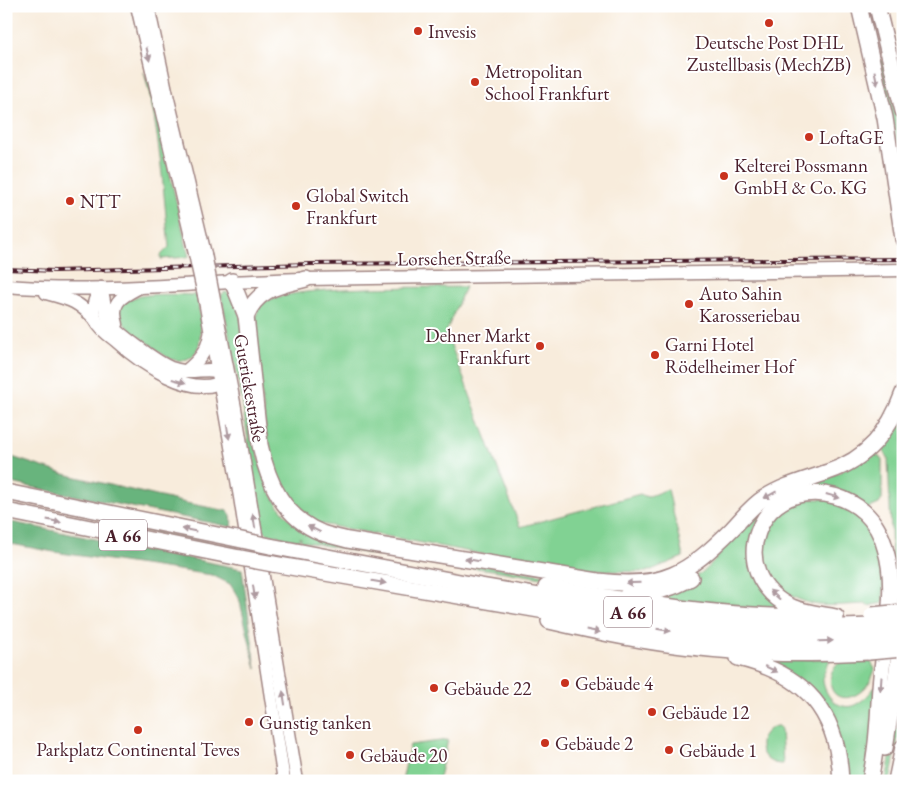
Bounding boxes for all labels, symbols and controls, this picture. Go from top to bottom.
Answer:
marker: Deutsche Post DHL Zustellbasis (MechZB) [763,17,775,29]
place label: Invesis [428,19,476,44]
marker: Invesis [412,25,424,37]
place label: Deutsche Post DHL Zustellbasis (MechZB) [687,30,851,77]
one-way arrow [144,46,152,61]
place label: Metropolitan School Frankfurt [485,59,609,106]
one-way arrow [873,71,881,87]
marker: Metropolitan School Frankfurt [469,76,481,88]
place label: LoftaGE [819,125,884,150]
marker: LoftaGE [803,131,815,143]
place label: Kelterei Possmann GmbH & Co. KG [734,153,868,200]
marker: Kelterei Possmann GmbH & Co. KG [718,170,730,182]
place label: Global Switch Frankfurt [306,183,409,230]
place label: NTT [80,189,121,214]
marker: NTT [64,195,76,207]
marker: Global Switch Frankfurt [290,200,302,212]
street label: Lorscher Straße [397,245,511,271]
place label: Auto Sahin Karosseriebau [698,281,800,328]
marker: Auto Sahin Karosseriebau [683,298,695,310]
place label: Dehner Markt Frankfurt [425,323,530,370]
street label: Guerickestraße [228,332,272,444]
place label: Garni Hotel Rödelheimer Hof [665,332,797,379]
marker: Dehner Markt Frankfurt [534,340,546,352]
marker: Garni Hotel Rödelheimer Hof [649,349,661,361]
one-way arrow [172,377,187,385]
one-way arrow [224,424,232,440]
one-way arrow [763,490,776,499]
one-way arrow [825,492,840,500]
one-way arrow [250,512,258,528]
one-way arrow [46,517,62,525]
road number: A 66 [99,520,147,550]
one-way arrow [181,525,197,533]
one-way arrow [306,525,321,533]
one-way arrow [464,556,480,564]
one-way arrow [372,579,388,587]
one-way arrow [625,579,641,587]
one-way arrow [251,584,259,600]
one-way arrow [769,589,781,601]
road number: A 66 [604,596,652,628]
one-way arrow [585,627,601,635]
one-way arrow [656,627,672,635]
one-way arrow [818,636,834,644]
one-way arrow [764,665,778,673]
place label: Gebäude 4 [575,671,654,696]
place label: Gebäude 22 [444,676,531,701]
one-way arrow [876,676,884,692]
marker: Gebäude 4 [559,677,571,689]
marker: Gebäude 22 [428,682,440,694]
one-way arrow [279,690,287,706]
place label: Gebäude 12 [662,700,749,725]
marker: Gebäude 12 [646,706,658,718]
place label: Gunstig tanken [259,710,372,735]
marker: Gunstig tanken [243,716,255,728]
marker: Parkplatz Continental Teves [132,724,144,736]
place label: Gebäude 2 [555,731,633,756]
place label: Parkplatz Continental Teves [36,737,240,762]
marker: Gebäude 2 [539,737,551,749]
place label: Gebäude 1 [679,738,757,763]
place label: Gebäude 20 [360,743,447,768]
marker: Gebäude 1 [663,744,675,756]
marker: Gebäude 20 [344,749,356,761]

